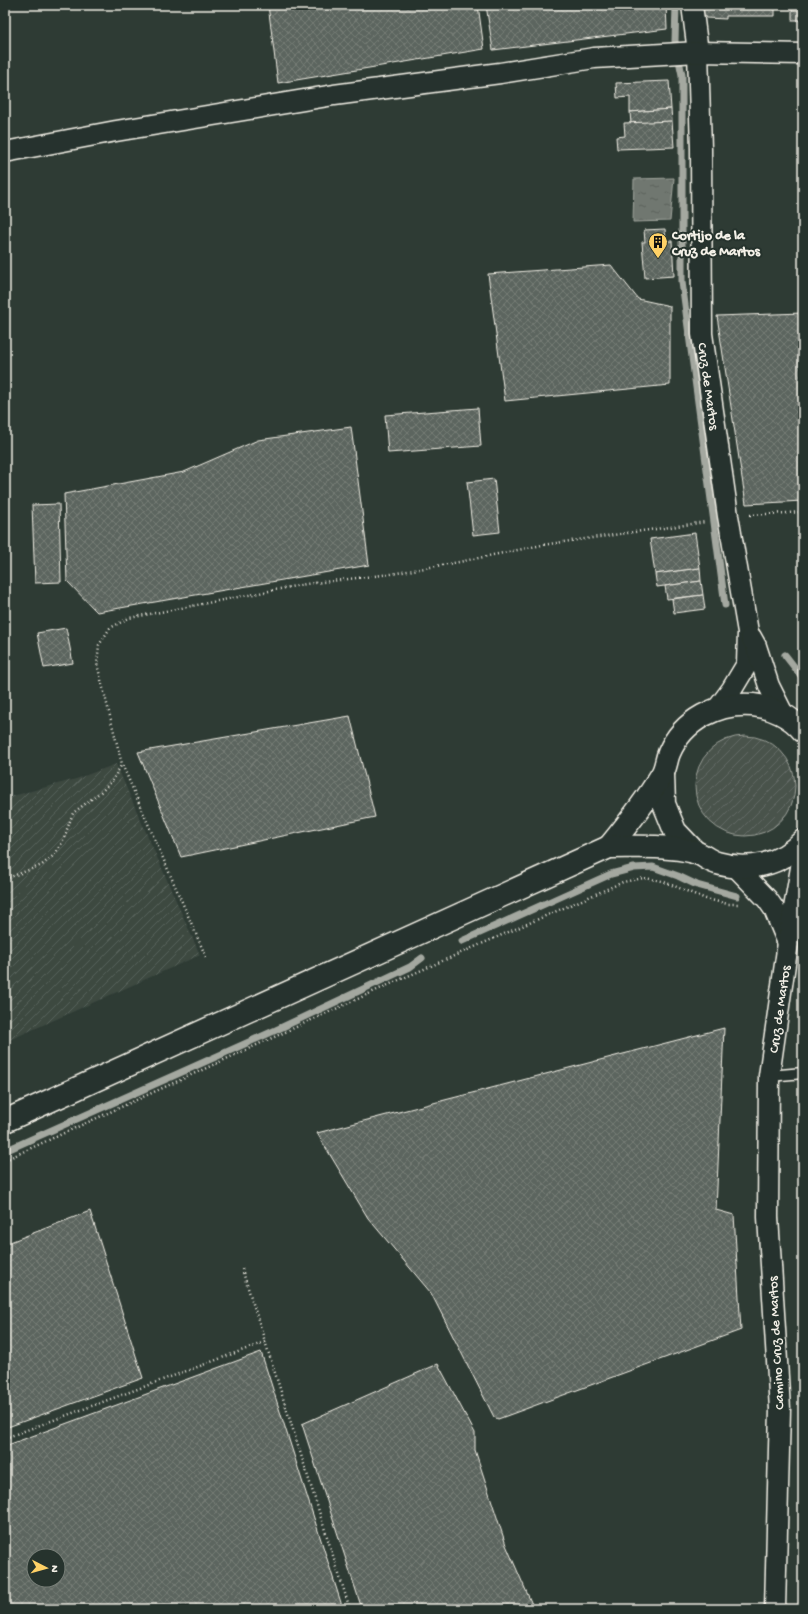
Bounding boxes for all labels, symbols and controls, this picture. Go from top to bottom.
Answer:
place label: Cortijo de la Cruz de Martos [671,228,761,261]
building icon: Cortijo de la Cruz de Martos [647,231,669,259]
street label: Cruz de Martos [692,342,722,432]
street label: Cruz de Martos [766,964,796,1054]
street label: Camino Cruz de Martos [765,1275,789,1410]
north arrow [26,1548,66,1588]
text: N [48,1565,60,1573]

